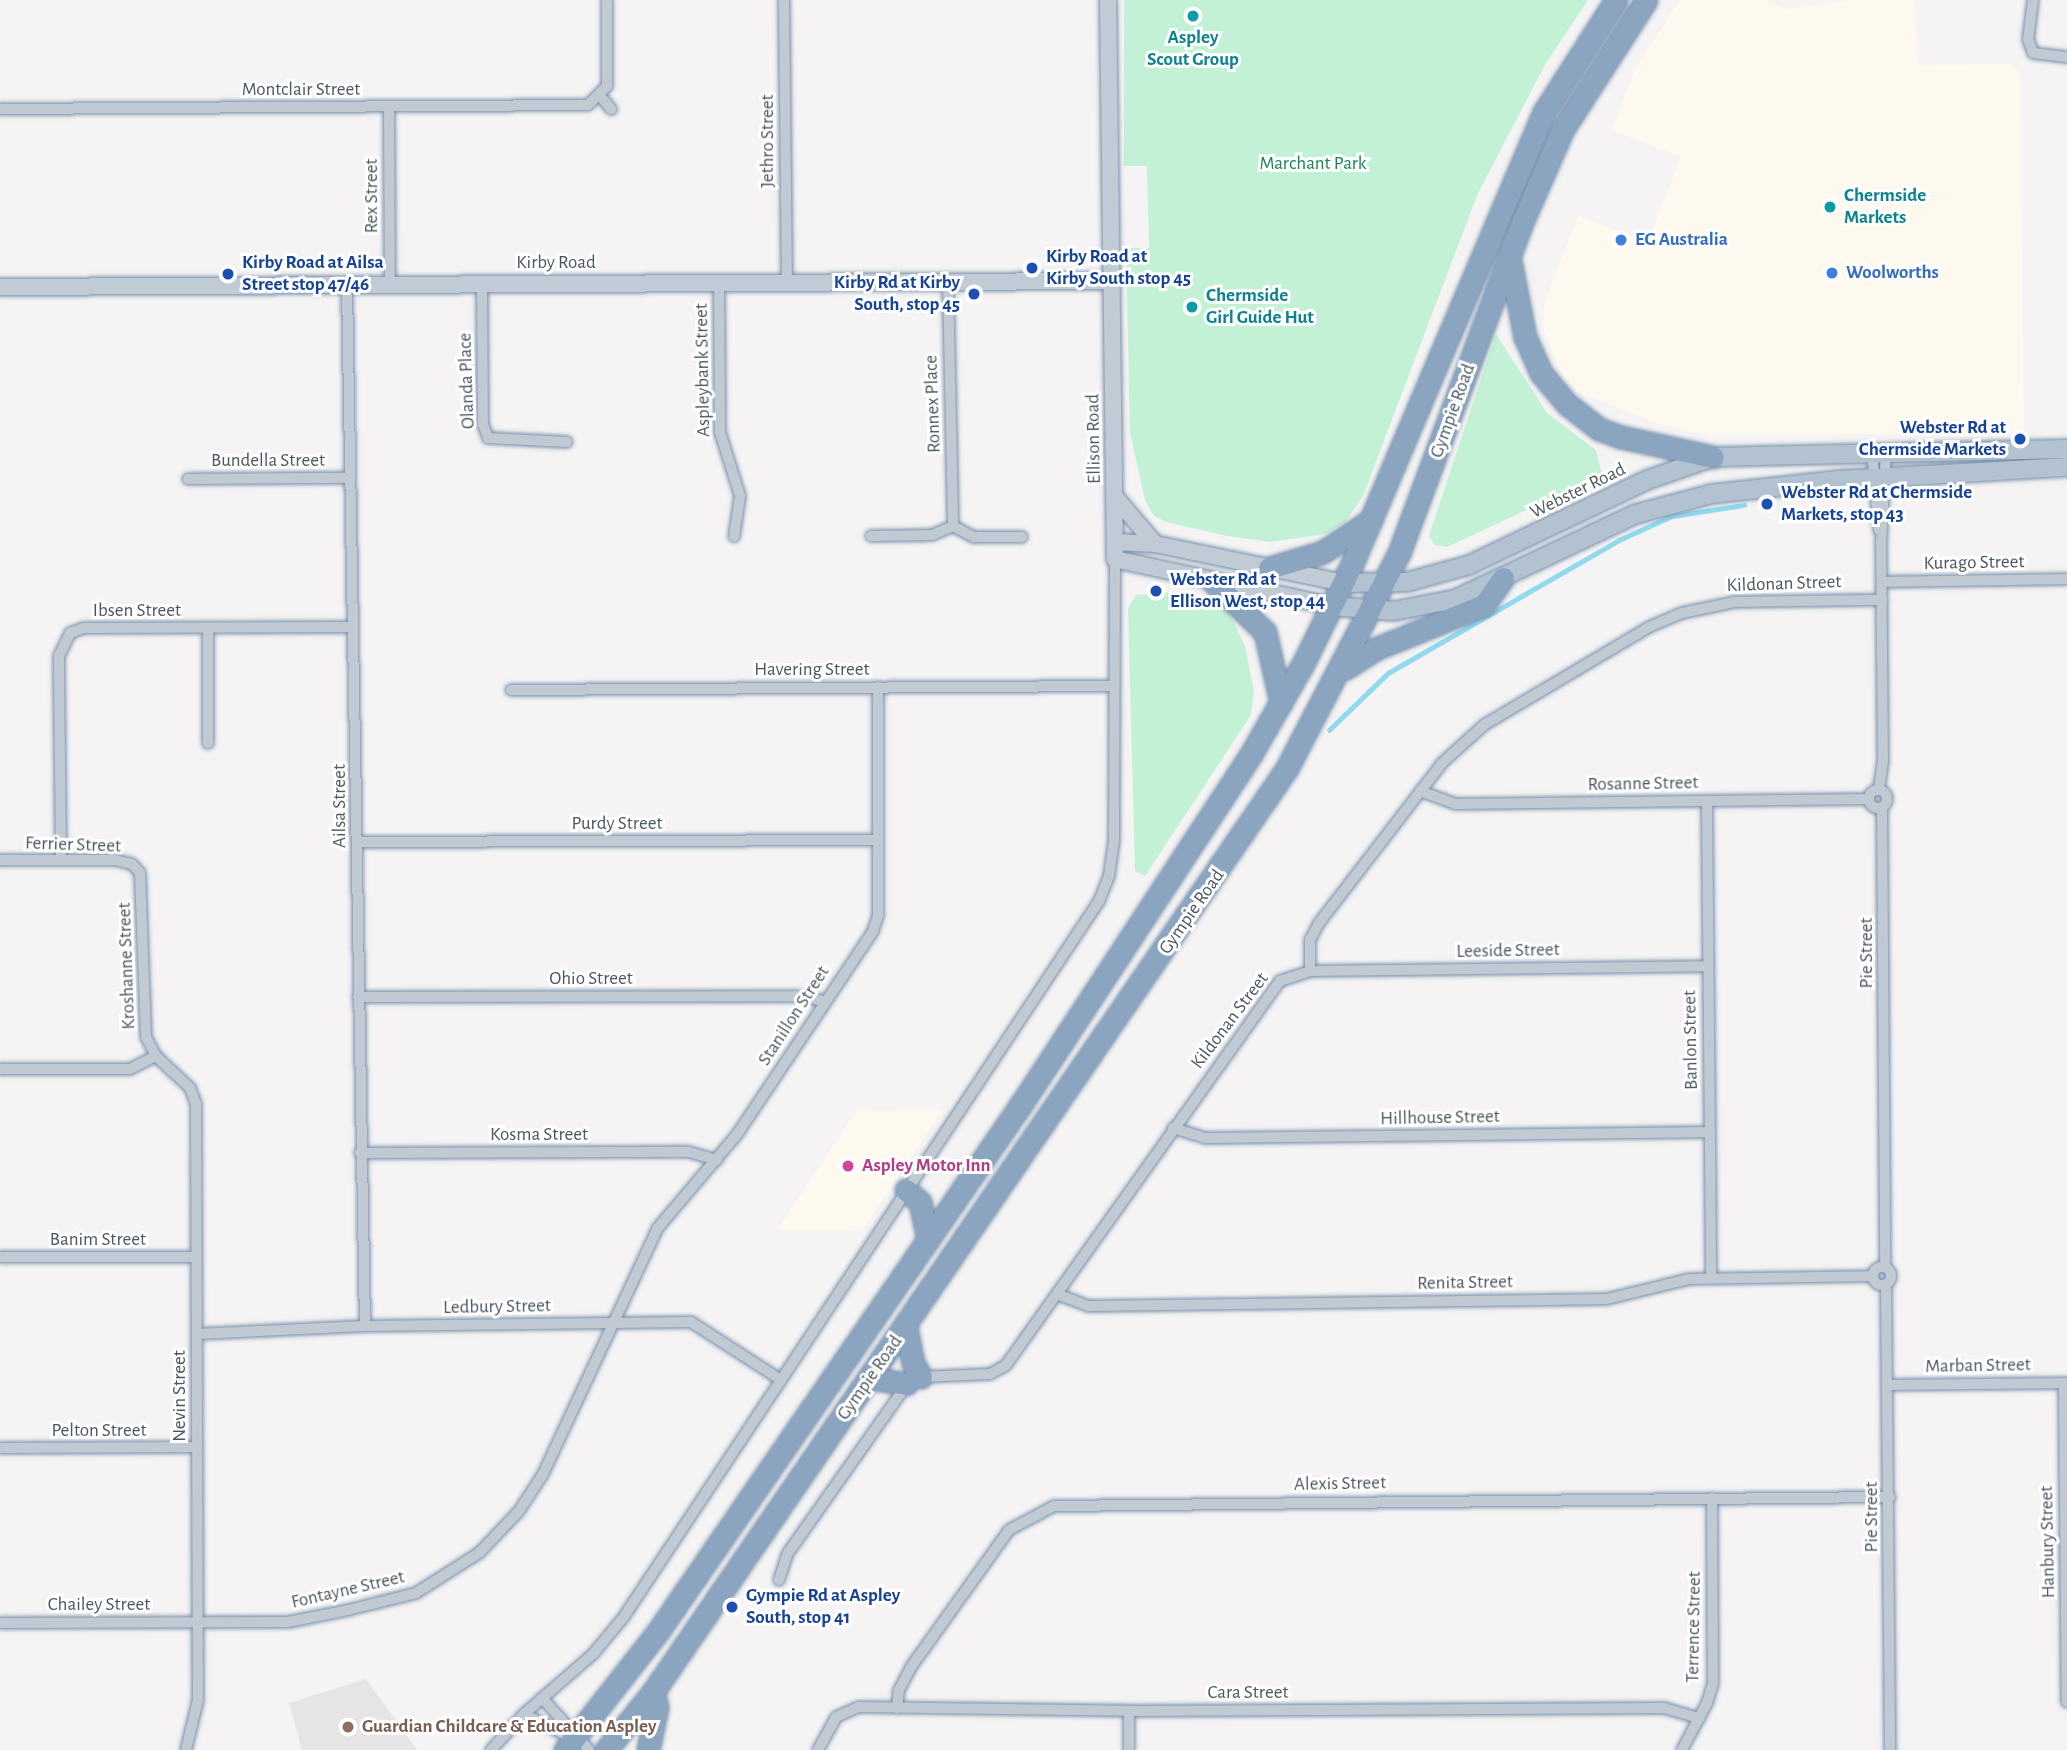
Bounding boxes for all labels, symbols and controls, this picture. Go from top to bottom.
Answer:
marker: Aspley Scout Group [1185,8,1201,24]
place label: Aspley Scout Group [1147,27,1239,71]
street label: Montclair Street [242,79,360,101]
street label: Jethro Street [757,94,779,188]
park label: Marchant Park [1259,153,1367,175]
street label: Rex Street [361,159,383,233]
place label: Chermside Markets [1844,185,1926,229]
marker: Chermside Markets [1822,199,1838,215]
place label: EG Australia [1635,229,1728,251]
marker: EG Australia [1613,232,1629,248]
place label: Kirby Road at Kirby South stop 45 [1046,246,1191,290]
place label: Kirby Road at Ailsa Street stop 47/46 [242,252,384,296]
street label: Kirby Road [516,252,596,274]
marker: Kirby Road at Kirby South stop 45 [1024,260,1040,276]
place label: Woolworths [1846,262,1939,284]
marker: Woolworths [1824,265,1840,281]
marker: Kirby Road at Ailsa Street stop 47/46 [220,266,236,282]
place label: Kirby Rd at Kirby South, stop 45 [834,272,960,316]
place label: Chermside Girl Guide Hut [1206,285,1314,329]
marker: Kirby Rd at Kirby South, stop 45 [966,286,982,302]
marker: Chermside Girl Guide Hut [1184,299,1200,315]
street label: Aspleybank Street [690,303,716,437]
street label: Olanda Place [454,332,480,430]
street label: Ronnex Place [920,355,946,453]
street label: Gympie Road [1425,361,1481,461]
street label: Ellison Road [1082,394,1106,484]
place label: Webster Rd at Chermside Markets [1859,417,2006,461]
marker: Webster Rd at Chermside Markets [2012,431,2028,447]
street label: Bundella Street [211,450,325,472]
street label: Webster Road [1527,458,1629,524]
place label: Webster Rd at Chermside Markets, stop 43 [1781,482,1972,526]
marker: Webster Rd at Chermside Markets, stop 43 [1759,496,1775,512]
street label: Kurago Street [1923,551,2025,575]
place label: Webster Rd at Ellison West, stop 44 [1170,569,1325,613]
street label: Kildonan Street [1726,571,1842,597]
marker: Webster Rd at Ellison West, stop 44 [1148,583,1164,599]
street label: Ibsen Street [93,600,181,622]
street label: Havering Street [754,659,870,681]
street label: Ailsa Street [329,764,351,848]
street label: Rosanne Street [1587,772,1699,796]
street label: Purdy Street [571,813,663,835]
street label: Ferrier Street [25,832,121,858]
street label: Gympie Road [1154,865,1230,959]
street label: Kroshanne Street [113,902,141,1030]
street label: Pie Street [1856,917,1878,989]
street label: Leeside Street [1456,939,1560,963]
street label: Stanillon Street [753,962,835,1070]
street label: Ohio Street [549,968,633,990]
street label: Kildonan Street [1186,968,1274,1074]
street label: Banlon Street [1679,990,1703,1090]
street label: Hillhouse Street [1380,1106,1500,1130]
street label: Kosma Street [490,1124,588,1146]
place label: Aspley Motor Inn [862,1155,991,1177]
marker: Aspley Motor Inn [840,1158,856,1174]
street label: Banim Street [50,1229,146,1251]
street label: Renita Street [1417,1271,1513,1295]
street label: Ledbury Street [443,1295,551,1319]
street label: Gympie Road [832,1331,908,1425]
street label: Nevin Street [169,1350,191,1442]
street label: Marban Street [1925,1354,2031,1378]
street label: Pelton Street [51,1420,147,1442]
street label: Alexis Street [1294,1472,1386,1496]
street label: Pie Street [1861,1481,1883,1553]
street label: Hanbury Street [2036,1486,2060,1598]
street label: Fontayne Street [289,1566,407,1614]
street label: Terrence Street [1682,1571,1706,1683]
place label: Gympie Rd at Aspley South, stop 41 [746,1585,900,1629]
street label: Chailey Street [48,1594,150,1616]
marker: Gympie Rd at Aspley South, stop 41 [724,1599,740,1615]
street label: Cara Street [1207,1682,1289,1704]
place label: Guardian Childcare & Education Aspley [362,1716,657,1738]
marker: Guardian Childcare & Education Aspley [340,1719,356,1735]

